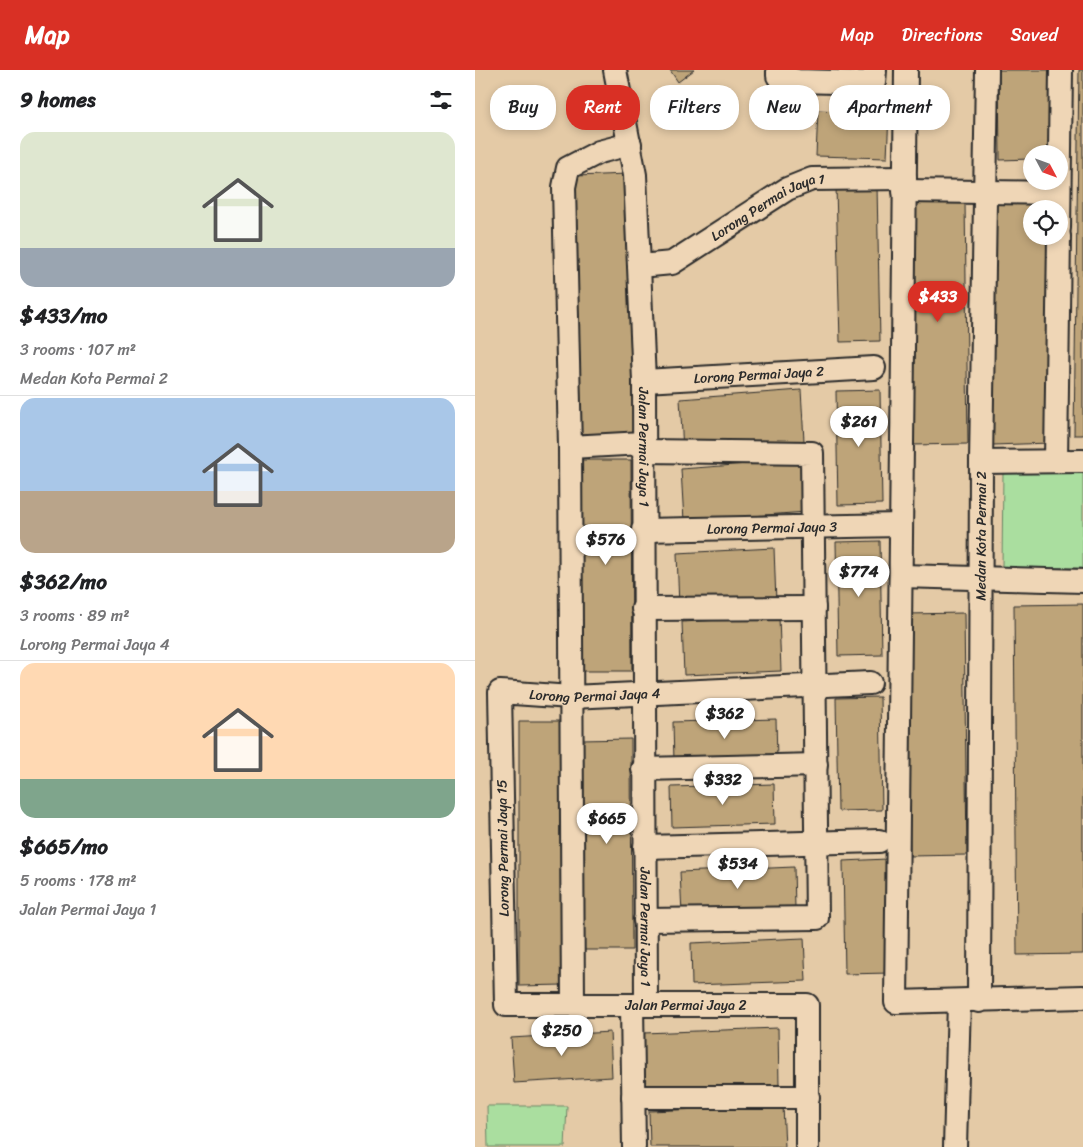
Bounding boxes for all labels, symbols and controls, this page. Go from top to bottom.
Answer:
text: Map [25,14,69,56]
text: Map [841,19,874,51]
text: Directions [902,19,983,51]
text: Saved [1011,19,1058,51]
text: 9 homes [20,81,96,119]
chip: Buy [490,85,556,130]
chip: Rent [566,85,640,130]
chip: Filters [650,85,739,130]
chip: New [749,85,819,130]
chip: Apartment [829,85,950,130]
icon: filters [427,86,455,114]
north arrow [1023,145,1067,190]
map controls [1023,145,1068,245]
icon: home [193,165,283,255]
street label: Lorong Permai Jaya 1 [705,166,825,248]
button: locate [1023,200,1068,245]
pin: $433 [908,280,968,323]
text: $433 [919,282,957,311]
text: $433/mo [20,297,108,335]
text: 3 rooms · 107 m² [20,335,136,364]
street label: Lorong Permai Jaya 2 [693,358,825,391]
text: Medan Kota Permai 2 [20,364,168,393]
street label: Jalan Permai Jaya 1 [632,386,657,507]
pin: $261 [829,406,889,448]
text: $261 [841,407,877,436]
icon: home [193,430,283,520]
street label: Medan Kota Permai 2 [968,471,993,601]
street label: Lorong Permai Jaya 3 [707,514,838,541]
pin: $576 [576,524,636,566]
text: $576 [587,525,625,554]
pin: $774 [829,556,889,598]
text: $774 [839,557,879,586]
text: $362/mo [20,563,107,601]
text: 3 rooms · 89 m² [20,601,129,630]
text: Lorong Permai Jaya 4 [20,630,170,659]
street label: Lorong Permai Jaya 4 [528,680,661,710]
icon: home [193,695,283,785]
pin: $362 [695,698,755,740]
text: $362 [706,699,744,728]
pin: $332 [693,764,753,806]
text: $332 [704,765,742,794]
street label: Lorong Permai Jaya 15 [489,779,517,917]
pin: $665 [577,802,637,845]
text: $665 [588,804,626,833]
text: $665/mo [20,828,108,866]
pin: $534 [708,848,768,890]
text: $534 [718,849,758,878]
text: 5 rooms · 178 m² [20,866,137,895]
street label: Jalan Permai Jaya 1 [633,866,658,987]
text: Jalan Permai Jaya 1 [20,895,156,924]
street label: Jalan Permai Jaya 2 [624,993,747,1018]
pin: $250 [532,1014,592,1057]
text: $250 [542,1016,582,1045]

